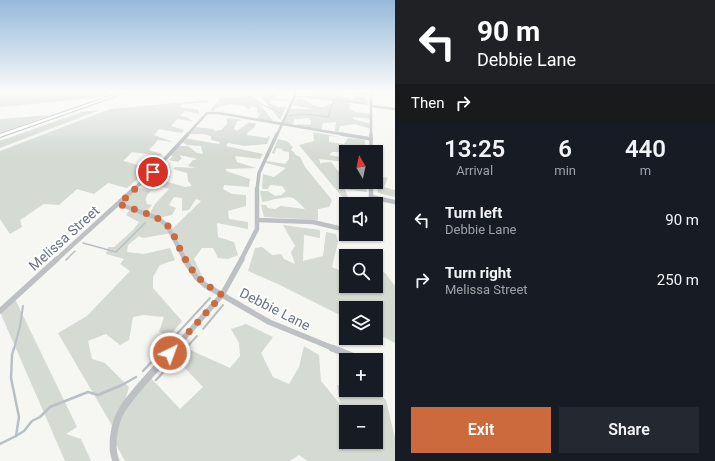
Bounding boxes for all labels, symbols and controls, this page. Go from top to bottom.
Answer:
text: 90 m [477,15,540,48]
icon: left [411,16,463,68]
text: Debbie Lane [477,49,576,70]
icon: right [452,92,474,114]
text: Then [411,94,444,112]
text: 13:25 [444,135,505,163]
text: 6 [558,135,572,163]
text: 440 [625,135,666,163]
north arrow [339,145,383,189]
map controls [339,145,383,449]
pin [136,155,170,189]
icon: arrive [142,161,164,183]
text: Arrival [456,163,493,178]
text: min [554,163,576,178]
text: m [640,163,651,178]
button: sound [339,197,383,241]
street label: Melissa Street [26,202,103,274]
text: Turn left [445,204,502,222]
icon: left [411,209,433,231]
text: 90 m [665,211,699,229]
text: Debbie Lane [445,222,516,237]
button: search [339,249,383,293]
text: Turn right [445,264,511,282]
icon: right [411,269,433,291]
text: 250 m [657,271,699,289]
text: Melissa Street [445,282,528,297]
street label: Debbie Lane [237,284,313,334]
button: layers [339,301,383,345]
position arrow [149,332,191,374]
button: + [339,353,383,397]
button: − [339,405,383,449]
button: Exit [411,407,551,453]
button: Share [559,407,699,453]

